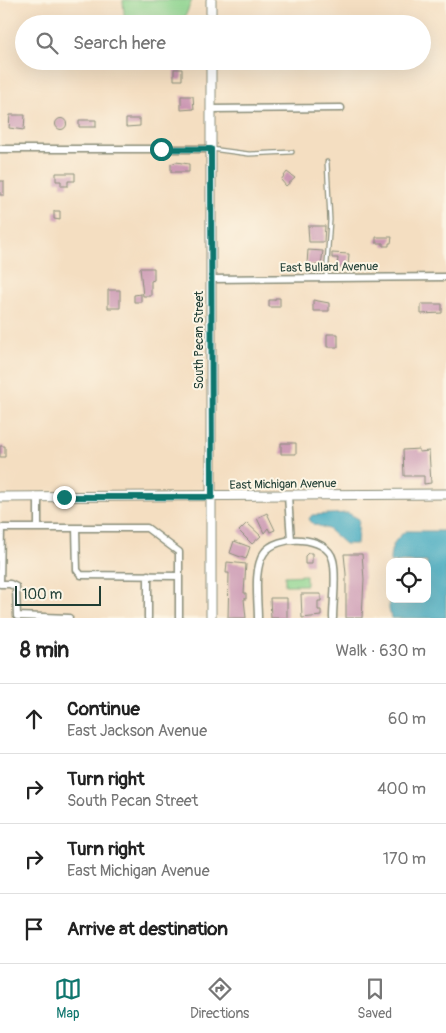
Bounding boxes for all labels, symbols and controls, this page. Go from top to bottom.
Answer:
search box [15,15,431,70]
icon: search [33,29,61,57]
text: Search here [73,31,166,55]
route start [150,138,173,161]
street label: East Bullard Avenue [280,259,378,276]
street label: South Pecan Street [192,291,207,389]
street label: East Michigan Avenue [229,476,337,493]
route end [53,486,76,509]
map controls [386,558,431,603]
button: locate [386,558,431,603]
scale bar [15,583,101,606]
text: 100 m [22,586,62,603]
text: 8 min [20,637,69,664]
text: Walk · 630 m [335,641,426,661]
text: Continue [67,697,140,721]
icon: ahead [20,705,48,733]
text: 60 m [388,709,426,729]
text: East Jackson Avenue [67,721,207,741]
text: Turn right [67,767,145,791]
icon: right [20,775,48,803]
text: 400 m [377,779,426,799]
text: South Pecan Street [67,791,198,811]
text: Turn right [67,837,145,861]
icon: right [20,845,48,873]
text: 170 m [383,849,426,869]
text: East Michigan Avenue [67,861,210,881]
icon: arrive [20,915,48,943]
text: Arrive at destination [67,917,228,941]
tab: Map [54,975,82,1022]
tab: Directions [190,975,249,1022]
tab: Saved [357,975,392,1022]

